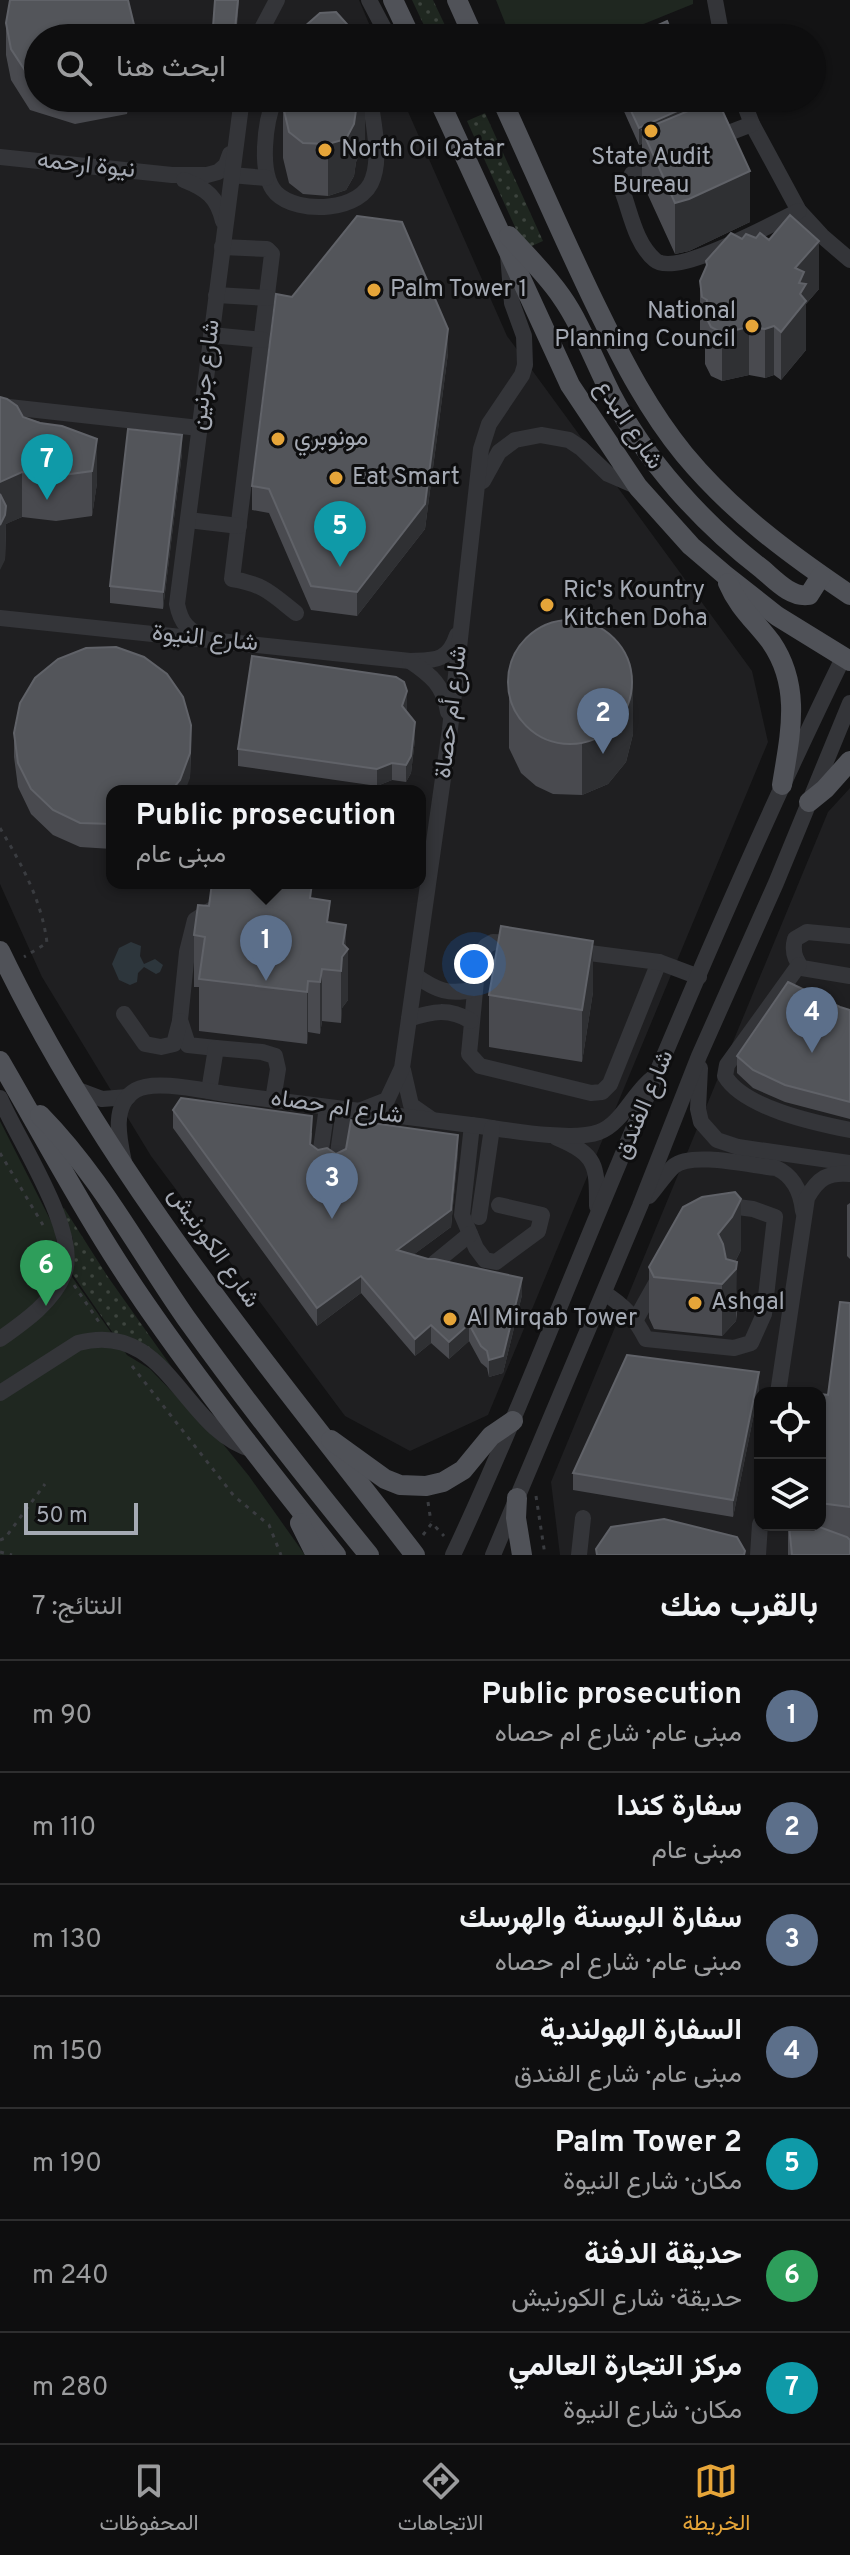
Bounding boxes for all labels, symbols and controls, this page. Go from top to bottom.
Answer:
search box [24,24,826,112]
icon: search [52,46,96,90]
text: ابحث هنا [116,50,226,87]
marker: State Audit Bureau [642,122,660,140]
place label: North Oil Qatar [341,135,505,165]
marker: North Oil Qatar [316,141,334,159]
place label: State Audit Bureau [591,143,711,201]
street label: نيوة ارحمه [35,146,137,186]
place label: Palm Tower 1 [390,275,528,305]
marker: Palm Tower 1 [365,281,383,299]
place label: National Planning Council [554,297,736,355]
marker: National Planning Council [743,317,761,335]
street label: شارع جرنين [184,318,228,432]
street label: شارع البدع [587,374,669,476]
place label: مونوبري [294,424,368,456]
marker: مونوبري [269,430,287,448]
pin: 7 [21,434,73,500]
place label: Eat Smart [352,463,460,493]
marker: Eat Smart [327,469,345,487]
pin: 5 [314,501,366,567]
place label: Ric's Kountry Kitchen Doha [563,576,708,634]
marker: Ric's Kountry Kitchen Doha [538,596,556,614]
street label: شارع النيوة [151,619,259,659]
street label: شارع أم حصاة [428,644,475,780]
pin: 2 [577,688,629,754]
popup [106,785,426,889]
text: Public prosecution [136,798,396,835]
text: مبنى عام [136,839,226,872]
pin: 1 [240,915,292,981]
your location [454,944,494,984]
pin: 4 [786,987,838,1053]
street label: شارع الفندق [609,1046,681,1164]
street label: شارع ام حصاه [269,1084,405,1132]
pin: 3 [306,1153,358,1219]
street label: شارع الكورنيش [160,1182,266,1314]
pin: 6 [20,1240,72,1306]
place label: Ashgal [711,1288,785,1318]
marker: Ashgal [686,1294,704,1312]
place label: Al Mirqab Tower [466,1304,637,1334]
marker: Al Mirqab Tower [441,1310,459,1328]
map controls [754,1387,826,1531]
button: locate [754,1387,826,1459]
button: layers [754,1459,826,1531]
scale bar [24,1499,138,1535]
text: 50 m [36,1503,88,1530]
text: بالقرب منك [660,1586,818,1629]
text: النتائج: 7 [32,1591,122,1624]
text: Public prosecution [482,1677,742,1714]
text: 90 m [32,1700,92,1733]
text: 1 [787,1700,797,1733]
text: مبنى عام · شارع ام حصاه [495,1718,742,1751]
text: سفارة كندا [617,1789,742,1826]
text: 110 m [32,1812,96,1845]
text: 2 [784,1812,800,1845]
text: مبنى عام [652,1835,742,1868]
text: سفارة البوسنة والهرسك [459,1901,742,1938]
text: 130 m [32,1924,102,1957]
text: 3 [784,1924,800,1957]
text: مبنى عام · شارع ام حصاه [495,1947,742,1980]
text: السفارة الهولندية [540,2013,742,2050]
text: 150 m [32,2036,103,2069]
text: 4 [784,2036,800,2069]
text: مبنى عام · شارع الفندق [514,2059,742,2092]
text: Palm Tower 2 [555,2125,742,2162]
text: 190 m [32,2148,102,2181]
text: 5 [784,2148,800,2181]
text: مكان · شارع النيوة [563,2166,742,2199]
text: حديقة الدفنة [584,2237,742,2274]
text: 240 m [32,2260,109,2293]
text: 6 [784,2260,800,2293]
text: حديقة · شارع الكورنيش [511,2283,742,2316]
text: مركز التجارة العالمي [508,2349,742,2386]
text: 280 m [32,2372,108,2405]
text: 7 [785,2372,799,2405]
text: مكان · شارع النيوة [563,2395,742,2428]
tab: المحفوظات [100,2459,199,2542]
tab: الاتجاهات [398,2459,483,2542]
tab: الخريطة [682,2459,750,2542]

